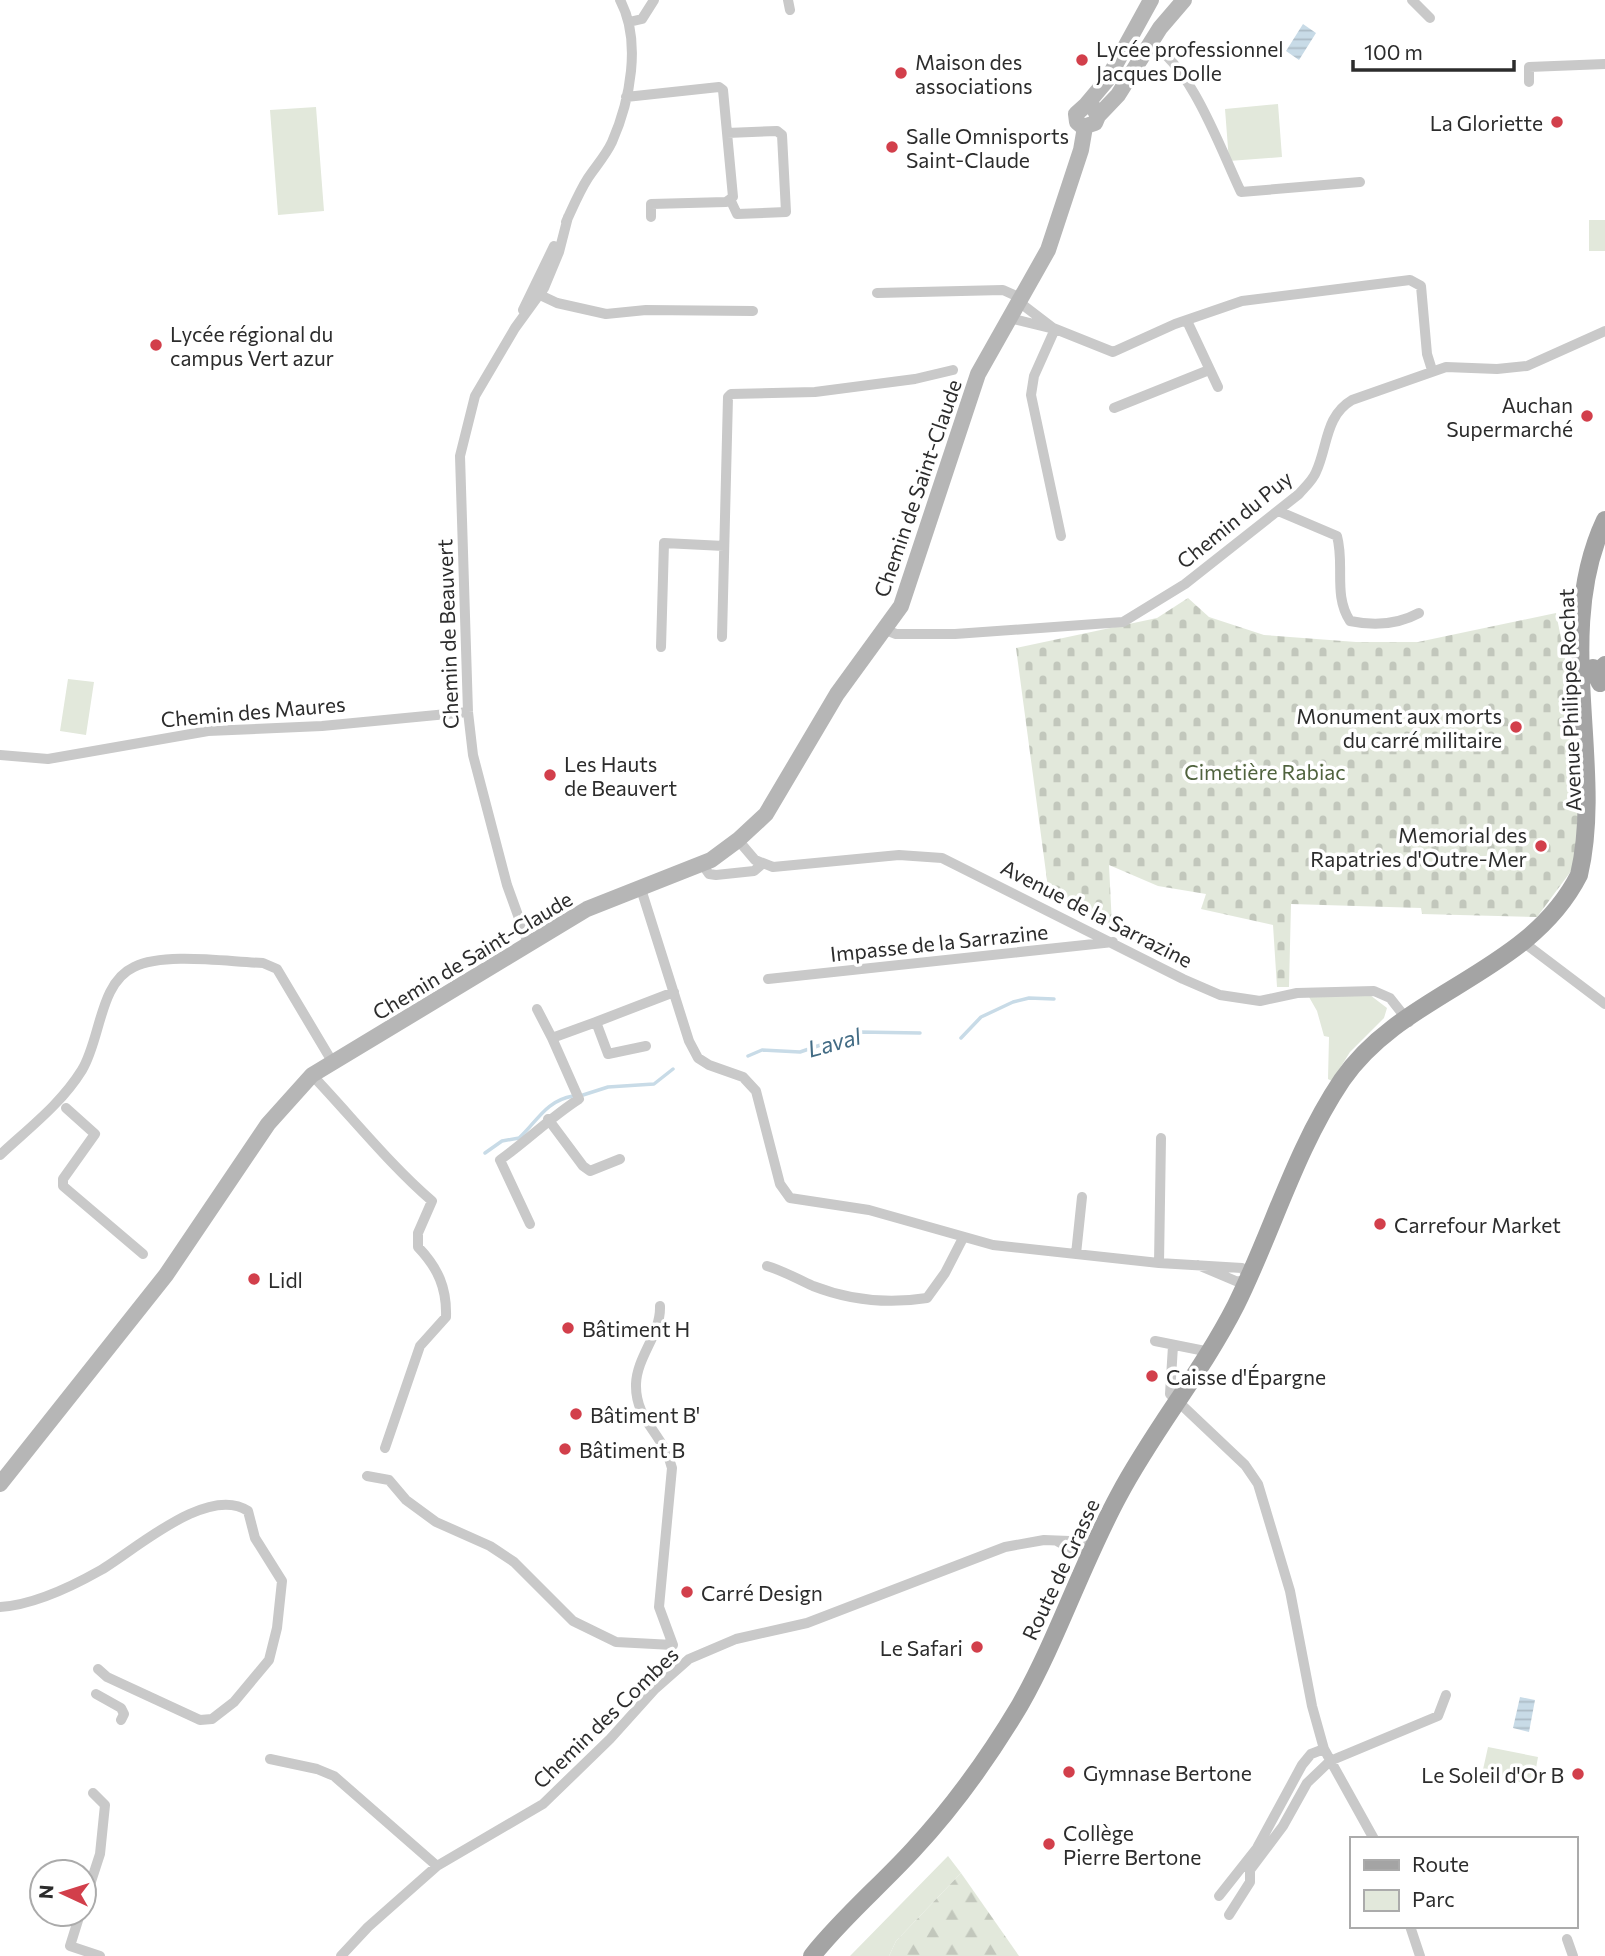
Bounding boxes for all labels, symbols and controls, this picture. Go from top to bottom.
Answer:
scale bar [1353,28,1514,72]
place label: Lycée professionnel Jacques Dolle [1096,36,1284,85]
text: 100 m [1364,39,1423,64]
place label: Maison des associations [915,49,1033,98]
marker: Lycée professionnel Jacques Dolle [1074,52,1090,68]
marker: Maison des associations [893,65,909,81]
place label: La Gloriette [1430,110,1543,135]
marker: La Gloriette [1549,114,1565,130]
place label: Salle Omnisports Saint-Claude [906,123,1069,172]
marker: Salle Omnisports Saint-Claude [884,139,900,155]
place label: Lycée régional du campus Vert azur [170,321,334,370]
marker: Lycée régional du campus Vert azur [148,337,164,353]
street label: Chemin de Saint-Claude [868,376,966,600]
place label: Auchan Supermarché [1446,392,1573,441]
marker: Auchan Supermarché [1579,408,1595,424]
street label: Chemin du Puy [1171,465,1297,573]
street label: Chemin de Beauvert [431,538,463,730]
street label: Avenue Philippe Rochat [1553,588,1585,812]
street label: Chemin des Maures [160,690,346,732]
place label: Monument aux morts du carré militaire [1296,703,1502,752]
marker: Monument aux morts du carré militaire [1508,719,1524,735]
place label: Les Hauts de Beauvert [564,751,677,800]
park label: Cimetière Rabiac [1184,759,1346,784]
marker: Les Hauts de Beauvert [542,767,558,783]
place label: Memorial des Rapatries d'Outre-Mer [1310,822,1527,871]
marker: Memorial des Rapatries d'Outre-Mer [1533,838,1549,854]
street label: Avenue de la Sarrazine [997,854,1197,972]
street label: Chemin de Saint-Claude [368,885,576,1025]
street label: Impasse de la Sarrazine [829,918,1049,966]
water label: Laval [804,1021,865,1063]
place label: Carrefour Market [1394,1212,1561,1237]
marker: Carrefour Market [1372,1216,1388,1232]
place label: Lidl [268,1267,303,1292]
marker: Lidl [246,1271,262,1287]
place label: Bâtiment H [582,1316,690,1341]
marker: Bâtiment H [560,1320,576,1336]
place label: Caisse d'Épargne [1166,1364,1326,1389]
marker: Caisse d'Épargne [1144,1368,1160,1384]
place label: Bâtiment B' [590,1402,700,1427]
marker: Bâtiment B' [568,1406,584,1422]
place label: Bâtiment B [579,1437,685,1462]
marker: Bâtiment B [557,1441,573,1457]
street label: Route de Grasse [1016,1494,1104,1644]
place label: Carré Design [701,1580,823,1605]
marker: Carré Design [679,1584,695,1600]
place label: Le Safari [880,1635,963,1660]
marker: Le Safari [969,1639,985,1655]
street label: Chemin des Combes [527,1641,683,1793]
place label: Gymnase Bertone [1083,1760,1252,1785]
place label: Le Soleil d'Or B [1421,1762,1564,1787]
marker: Gymnase Bertone [1061,1764,1077,1780]
marker: Le Soleil d'Or B [1570,1766,1586,1782]
place label: Collège Pierre Bertone [1063,1820,1201,1869]
marker: Collège Pierre Bertone [1041,1836,1057,1852]
legend [1350,1837,1577,1928]
text: Route [1412,1851,1469,1876]
north arrow [28,1858,98,1928]
text: N [34,1884,58,1900]
text: Parc [1412,1886,1455,1911]

